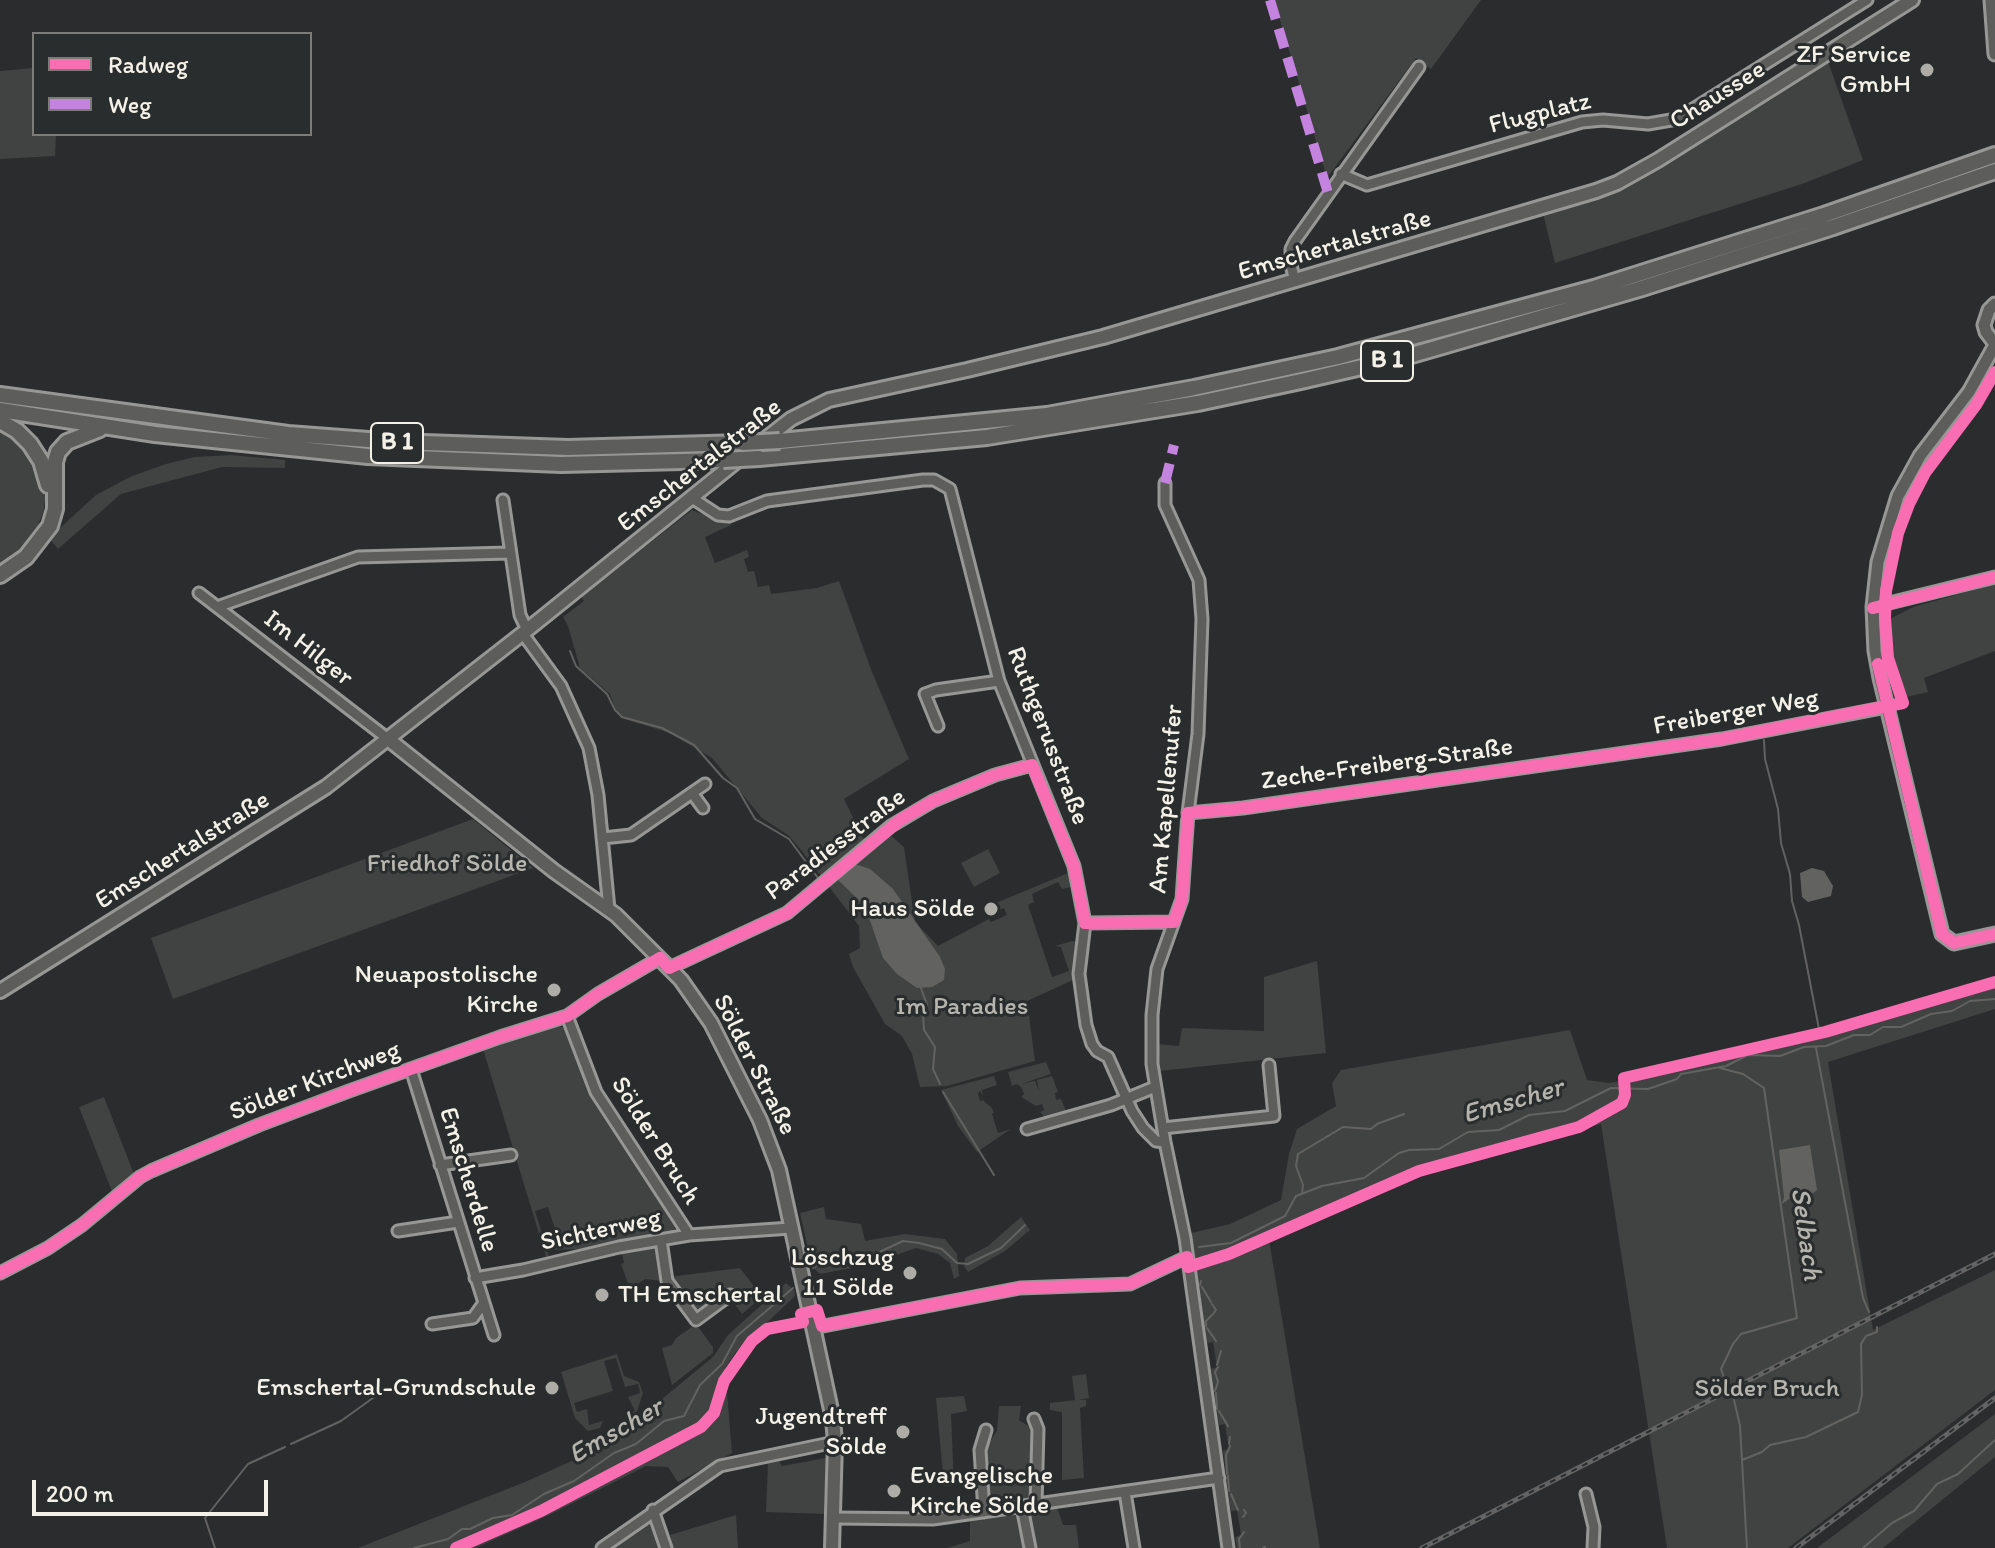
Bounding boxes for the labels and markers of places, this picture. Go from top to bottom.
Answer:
place label: ZF Service GmbH [1796,39,1911,100]
marker: ZF Service GmbH [1918,61,1936,79]
place label: Haus Sölde [850,893,975,925]
marker: Haus Sölde [982,900,1000,918]
place label: Neuapostolische Kirche [355,959,538,1020]
marker: Neuapostolische Kirche [545,981,563,999]
place label: Löschzug 11 Sölde [791,1242,894,1304]
marker: Löschzug 11 Sölde [901,1264,919,1282]
place label: TH Emschertal [618,1279,783,1311]
marker: TH Emschertal [593,1286,611,1304]
place label: Emschertal-Grundschule [256,1372,536,1404]
marker: Emschertal-Grundschule [543,1379,561,1397]
place label: Jugendtreff Sölde [755,1401,887,1462]
marker: Jugendtreff Sölde [894,1423,912,1441]
place label: Evangelische Kirche Sölde [910,1460,1053,1522]
marker: Evangelische Kirche Sölde [885,1482,903,1500]

